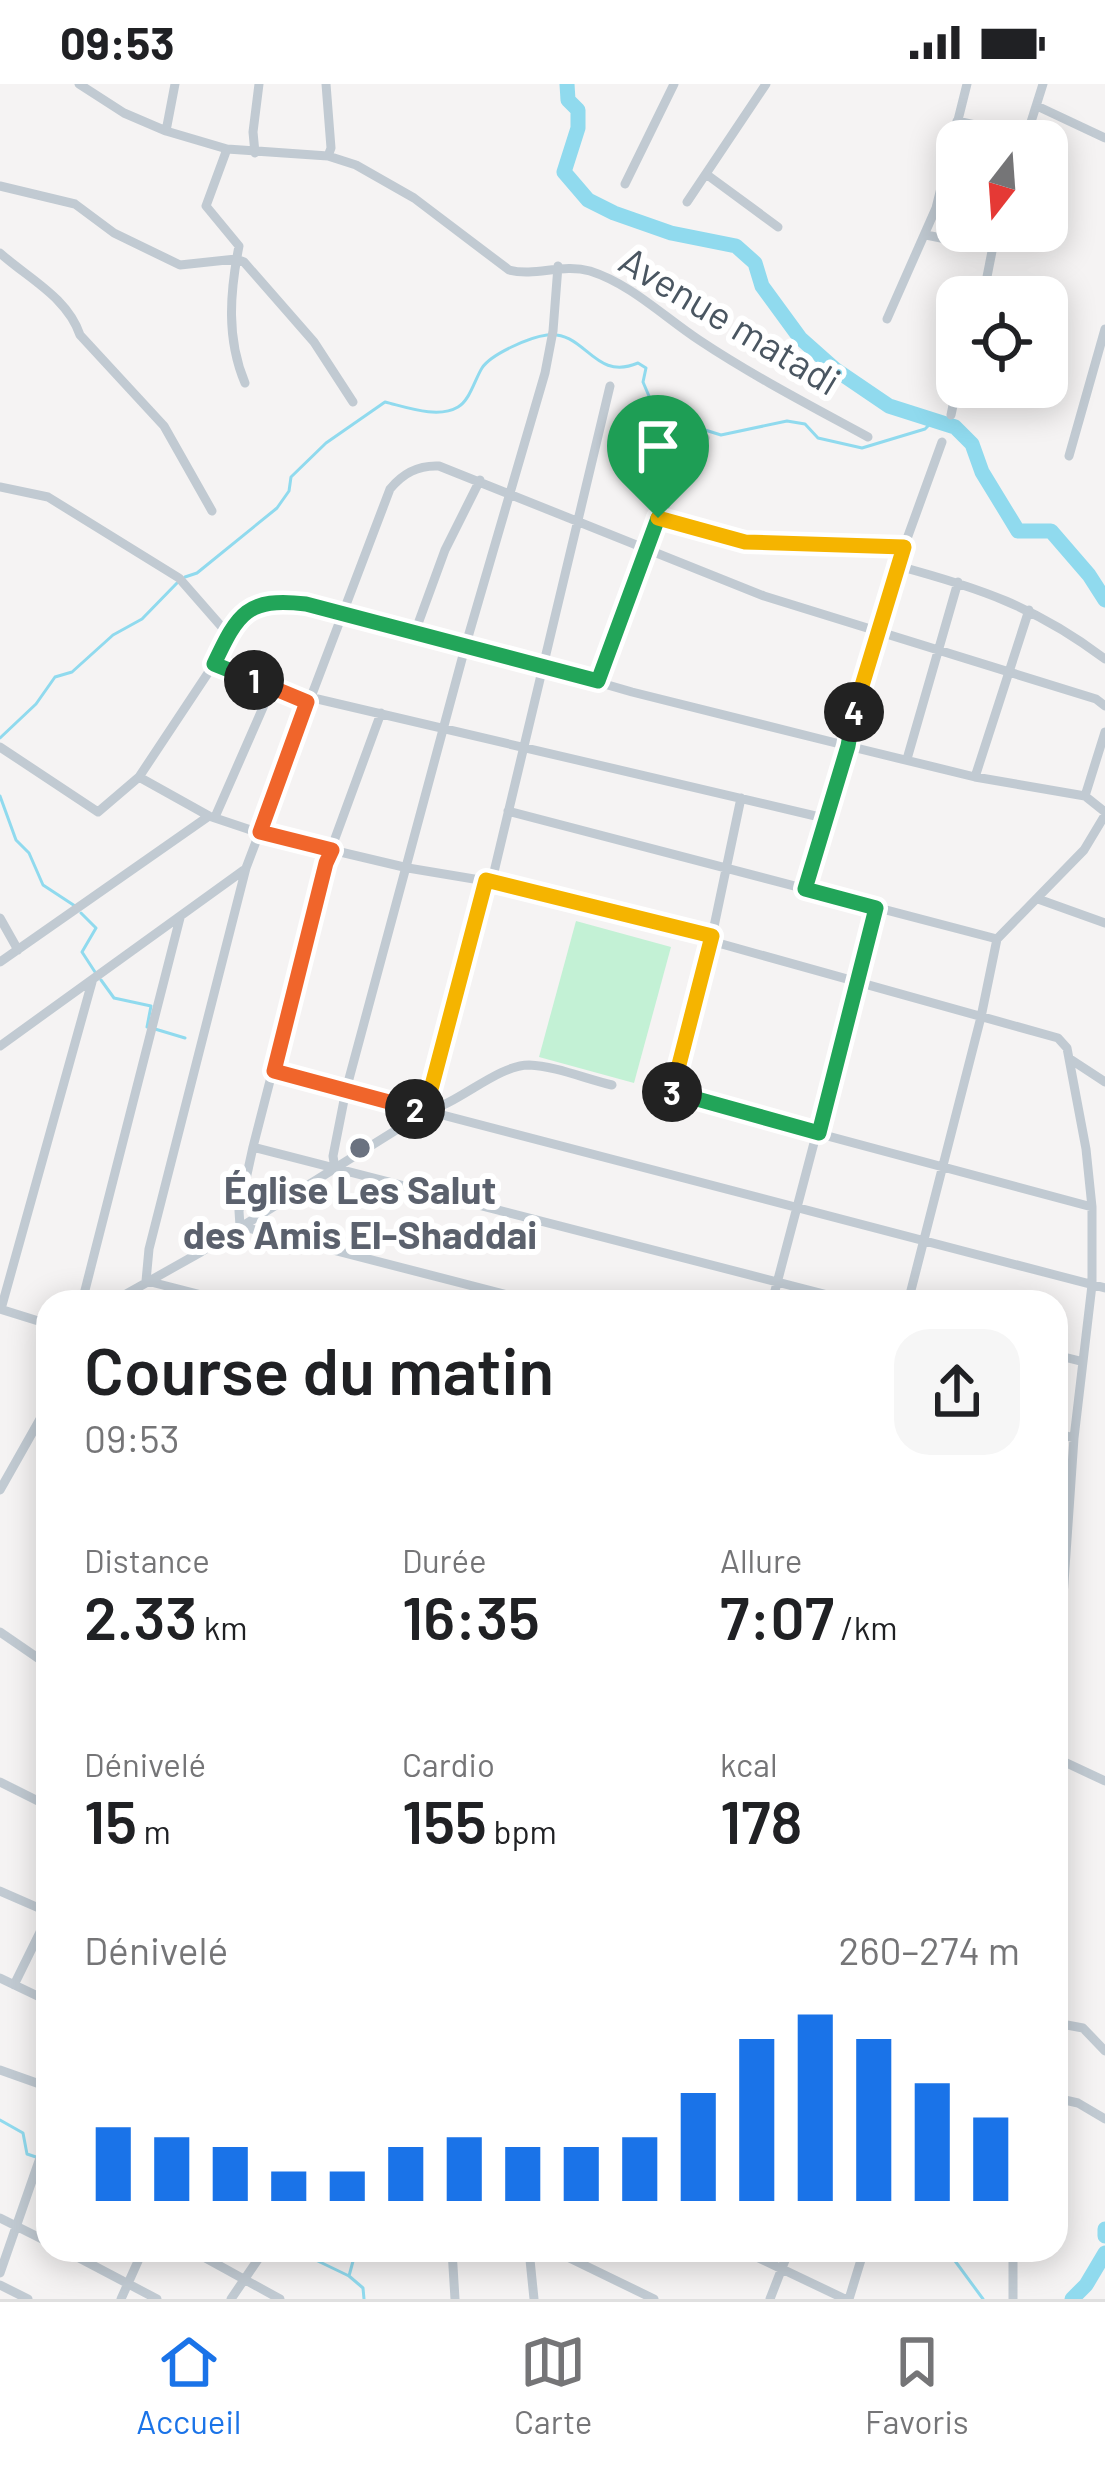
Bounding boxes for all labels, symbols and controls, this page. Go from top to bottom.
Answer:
text: 09:53 [60,15,174,69]
north arrow [936,120,1068,252]
map controls [936,120,1068,408]
street label: Avenue matadi [612,235,850,404]
button: locate [936,276,1068,408]
pin [607,395,709,518]
icon: arrive [625,413,691,479]
pin: 1 [224,650,284,710]
text: 1 [248,660,260,700]
pin: 4 [824,682,884,742]
text: 4 [844,692,864,732]
pin: 3 [642,1062,702,1122]
text: 3 [663,1072,681,1112]
pin: 2 [385,1079,445,1139]
text: 2 [406,1089,424,1129]
marker: Église Les Salut des Amis El-Shaddai [347,1135,373,1161]
place label: Église Les Salut des Amis El-Shaddai [183,1165,537,1257]
text: Course du matin [84,1329,554,1408]
button: share [894,1329,1020,1455]
text: 09:53 [84,1414,180,1461]
text: Distance [84,1540,210,1580]
text: Durée [402,1540,487,1580]
text: Allure [720,1540,802,1580]
text: 2.33 [84,1580,197,1652]
text: 16:35 [402,1580,540,1652]
text: 7:07 [720,1580,834,1652]
text: km [197,1607,248,1647]
text: /km [834,1607,898,1647]
text: Dénivelé [84,1744,206,1784]
text: Cardio [402,1744,495,1784]
text: kcal [720,1744,778,1784]
text: 15 [84,1784,137,1856]
text: 155 [402,1784,487,1856]
text: 178 [720,1784,802,1856]
text: m [137,1811,171,1851]
text: bpm [487,1811,557,1851]
text: Dénivelé [84,1926,228,1973]
text: 260–274 m [839,1926,1020,1973]
tab: Accueil [136,2329,241,2441]
tab: Carte [514,2329,592,2441]
tab: Favoris [865,2329,969,2441]

